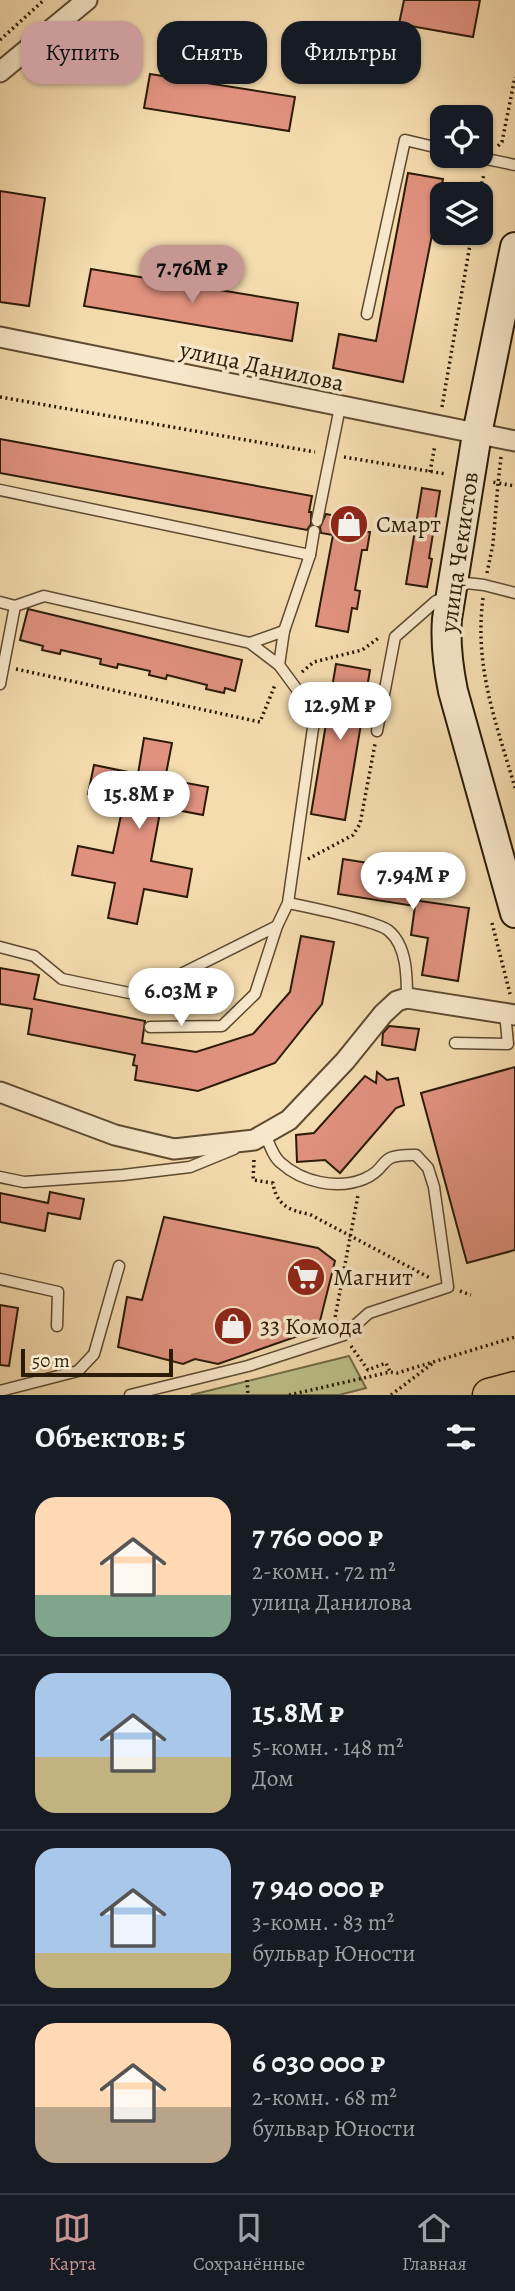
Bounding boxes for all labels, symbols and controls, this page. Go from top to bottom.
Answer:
chip: Купить [21,21,143,84]
chip: Снять [157,21,267,84]
chip: Фильтры [281,21,421,84]
map controls [430,105,493,245]
button: locate [430,105,493,168]
button: layers [430,182,493,245]
pin: 7.76M ₽ [127,246,257,305]
text: 7.76M ₽ [156,252,228,283]
street label: улица Данилова [176,333,347,399]
street label: улица Чекистов [432,470,486,635]
shop icon: Смарт [328,503,370,545]
place label: Смарт [376,508,441,540]
pin: 12.9M ₽ [275,682,405,742]
text: 12.9M ₽ [304,689,376,720]
pin: 15.8M ₽ [74,772,204,831]
text: 15.8M ₽ [104,778,174,809]
pin: 7.94M ₽ [348,852,478,912]
text: 7.94M ₽ [377,859,449,890]
pin: 6.03M ₽ [116,968,246,1028]
text: 6.03M ₽ [144,975,218,1006]
supermarket icon: Магнит [285,1256,327,1298]
place label: Магнит [333,1261,413,1293]
shop icon: 33 Комода [212,1305,254,1347]
place label: 33 Комода [260,1310,363,1342]
scale bar [21,1346,173,1378]
text: 50 m [32,1348,70,1374]
text: Объектов: 5 [35,1417,185,1457]
icon: filters [442,1418,480,1456]
text: 7 760 000 ₽ [252,1516,383,1556]
icon: home [91,1525,175,1609]
text: 2-комн. · 72 m² [252,1556,396,1587]
text: улица Данилова [252,1587,412,1618]
text: 15.8M ₽ [252,1692,344,1732]
icon: home [91,1701,175,1785]
text: 5-комн. · 148 m² [252,1732,403,1763]
text: Дом [252,1763,294,1794]
text: 7 940 000 ₽ [252,1867,384,1907]
icon: home [91,1876,175,1960]
text: 3-комн. · 83 m² [252,1907,394,1938]
text: бульвар Юности [252,1938,415,1969]
text: 6 030 000 ₽ [252,2042,385,2082]
icon: home [91,2051,175,2135]
text: 2-комн. · 68 m² [252,2082,397,2113]
text: бульвар Юности [252,2113,415,2144]
tab: Карта [48,2209,96,2277]
tab: Сохранённые [193,2209,305,2277]
tab: Главная [402,2209,467,2277]

